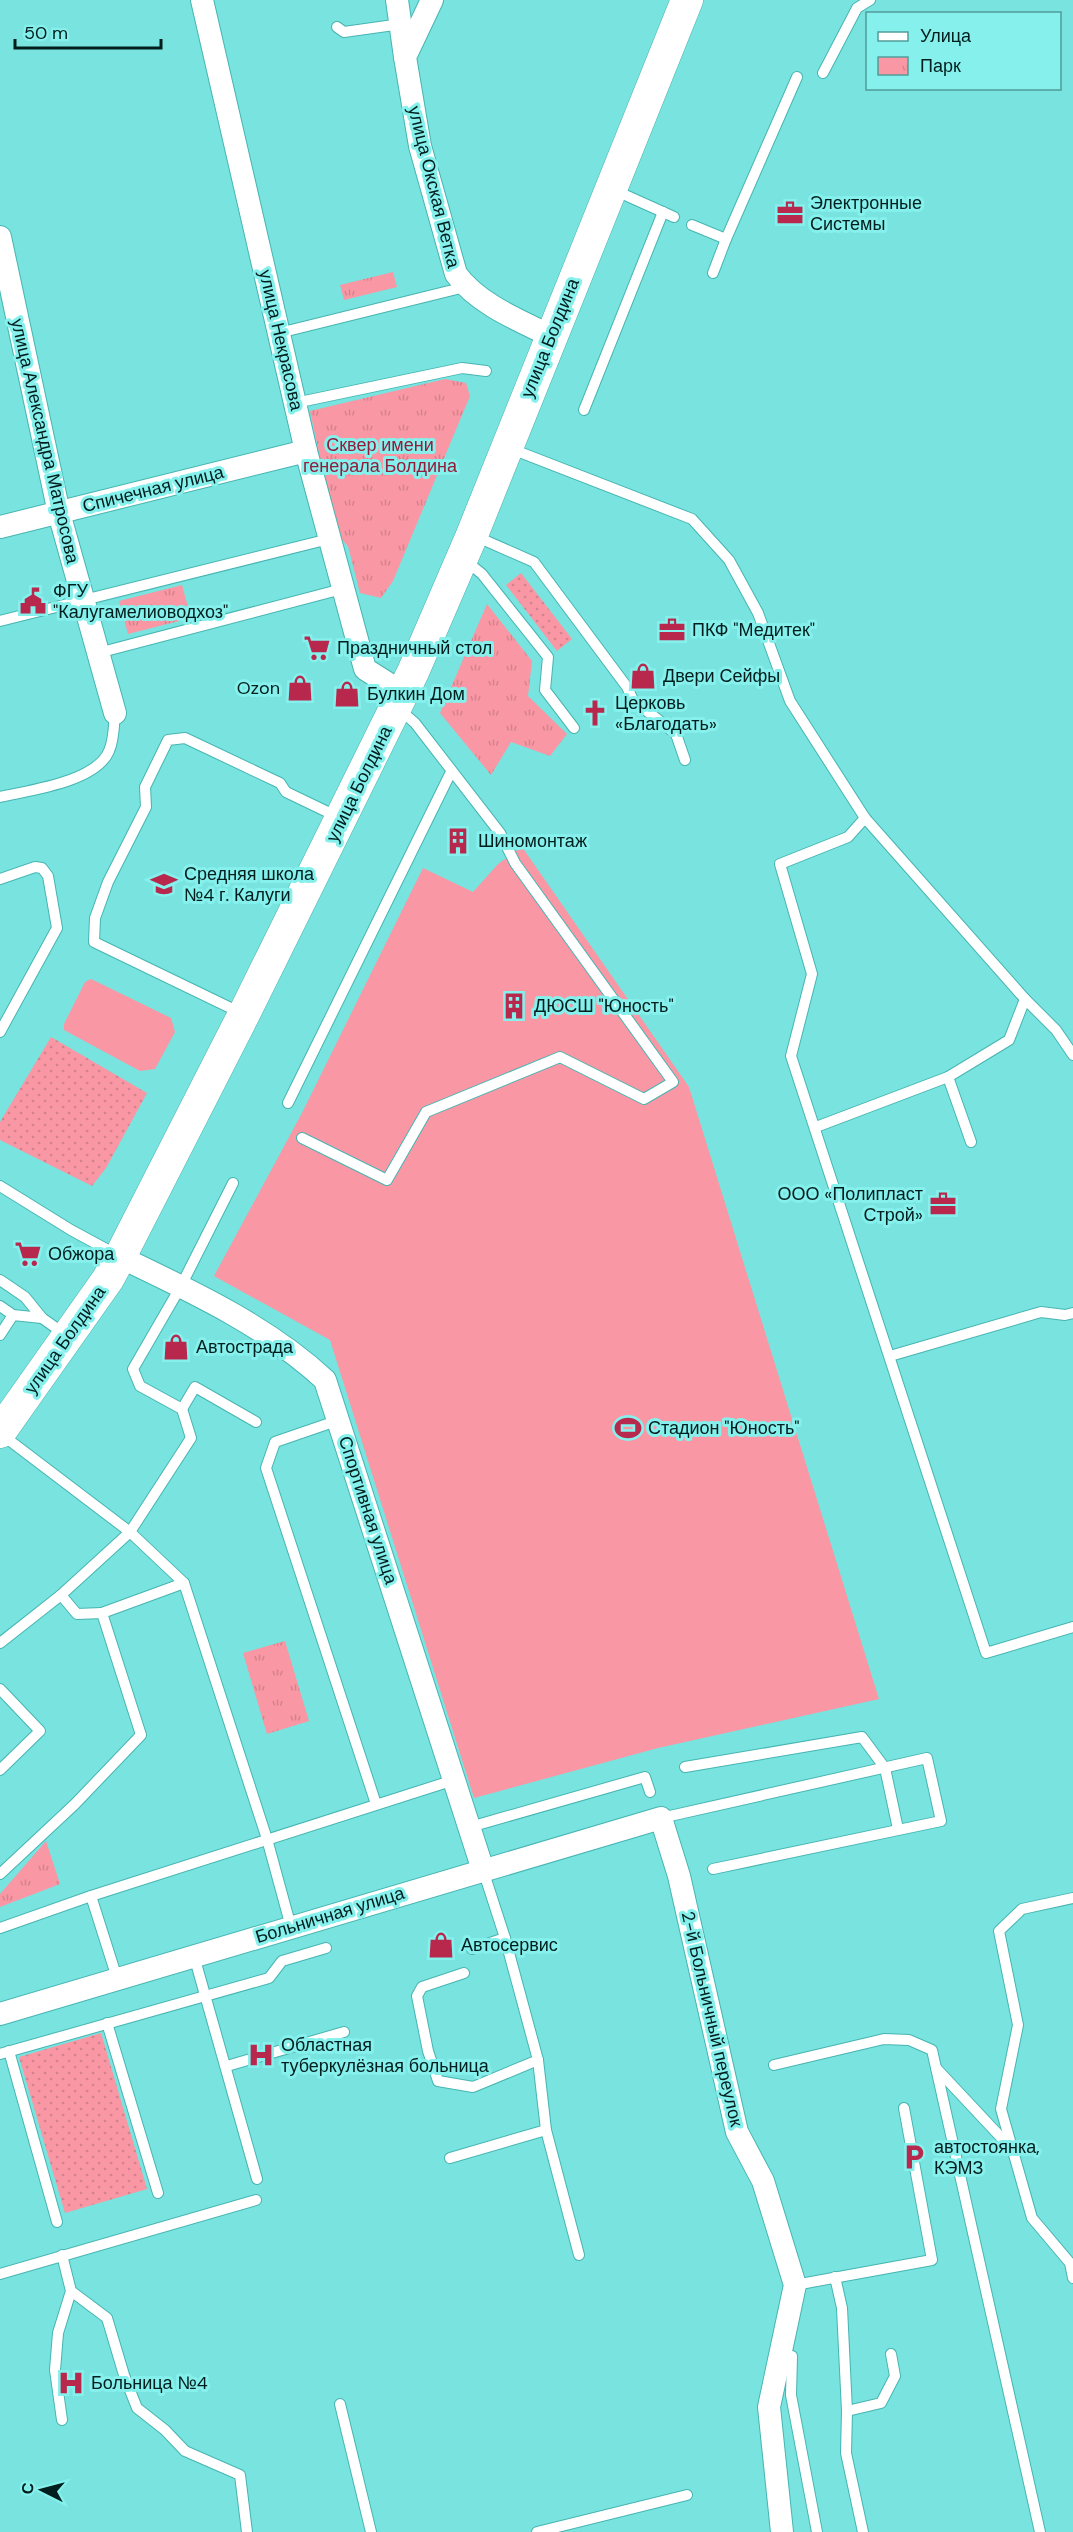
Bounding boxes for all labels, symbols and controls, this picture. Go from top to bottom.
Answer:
scale bar [15,12,160,50]
legend [866,12,1061,90]
text: 50 m [24,21,68,45]
text: Улица [920,24,972,48]
text: Парк [920,54,961,78]
street label: улица Окская Ветка [402,104,466,271]
place label: Электронные Системы [810,191,922,236]
office icon: Электронные Системы [775,198,805,228]
street label: улица Некрасова [253,267,309,414]
street label: улица Болдина [515,274,585,401]
street label: улица Александра Матросова [5,316,85,567]
park label: Сквер имени генерала Болдина [303,433,458,478]
street label: Спичечная улица [80,460,227,518]
place label: ФГУ "Калугамелиоводхоз" [53,579,228,624]
public building icon: ФГУ "Калугамелиоводхоз" [18,586,48,616]
office icon: ПКФ "Медитек" [657,615,687,645]
place label: ПКФ "Медитек" [692,618,815,642]
supermarket icon: Праздничный стол [302,633,332,663]
place label: Праздничный стол [337,636,492,660]
shop icon: Двери Сейфы [628,661,658,691]
place label: Двери Сейфы [663,664,780,688]
shop icon: Ozon [285,673,315,703]
place label: Ozon [237,676,280,700]
shop icon: Булкин Дом [332,679,362,709]
place label: Булкин Дом [367,682,465,706]
place label: Церковь «Благодать» [615,691,717,736]
church icon: Церковь «Благодать» [580,698,610,728]
street label: улица Болдина [320,721,398,846]
building icon: Шиномонтаж [443,826,473,856]
place label: Шиномонтаж [478,829,587,853]
place label: Средняя школа №4 г. Калуги [184,862,315,907]
school or university icon: Средняя школа №4 г. Калуги [149,869,179,899]
building icon: ДЮСШ "Юность" [499,991,529,1021]
place label: ДЮСШ "Юность" [534,994,674,1018]
place label: ООО «Полипласт Строй» [777,1182,923,1227]
office icon: ООО «Полипласт Строй» [928,1189,958,1219]
supermarket icon: Обжора [13,1239,43,1269]
place label: Обжора [48,1242,115,1266]
street label: улица Болдина [19,1280,112,1399]
shop icon: Автострада [161,1332,191,1362]
place label: Автострада [196,1335,294,1359]
sports icon: Стадион "Юность" [613,1413,643,1443]
place label: Стадион "Юность" [648,1416,800,1440]
street label: Спортивная улица [333,1433,404,1588]
street label: Больничная улица [253,1881,408,1949]
street label: 2-й Больничный переулок [676,1909,748,2129]
shop icon: Автосервис [426,1930,456,1960]
place label: Автосервис [461,1933,558,1957]
place label: Областная туберкулёзная больница [281,2033,490,2078]
hospital icon: Областная туберкулёзная больница [246,2040,276,2070]
place label: автостоянка, КЭМЗ [934,2135,1040,2180]
parking icon: автостоянка, КЭМЗ [899,2142,929,2172]
hospital icon: Больница №4 [56,2368,86,2398]
place label: Больница №4 [91,2371,208,2395]
north arrow [12,2460,72,2520]
text: С [17,2481,39,2495]

